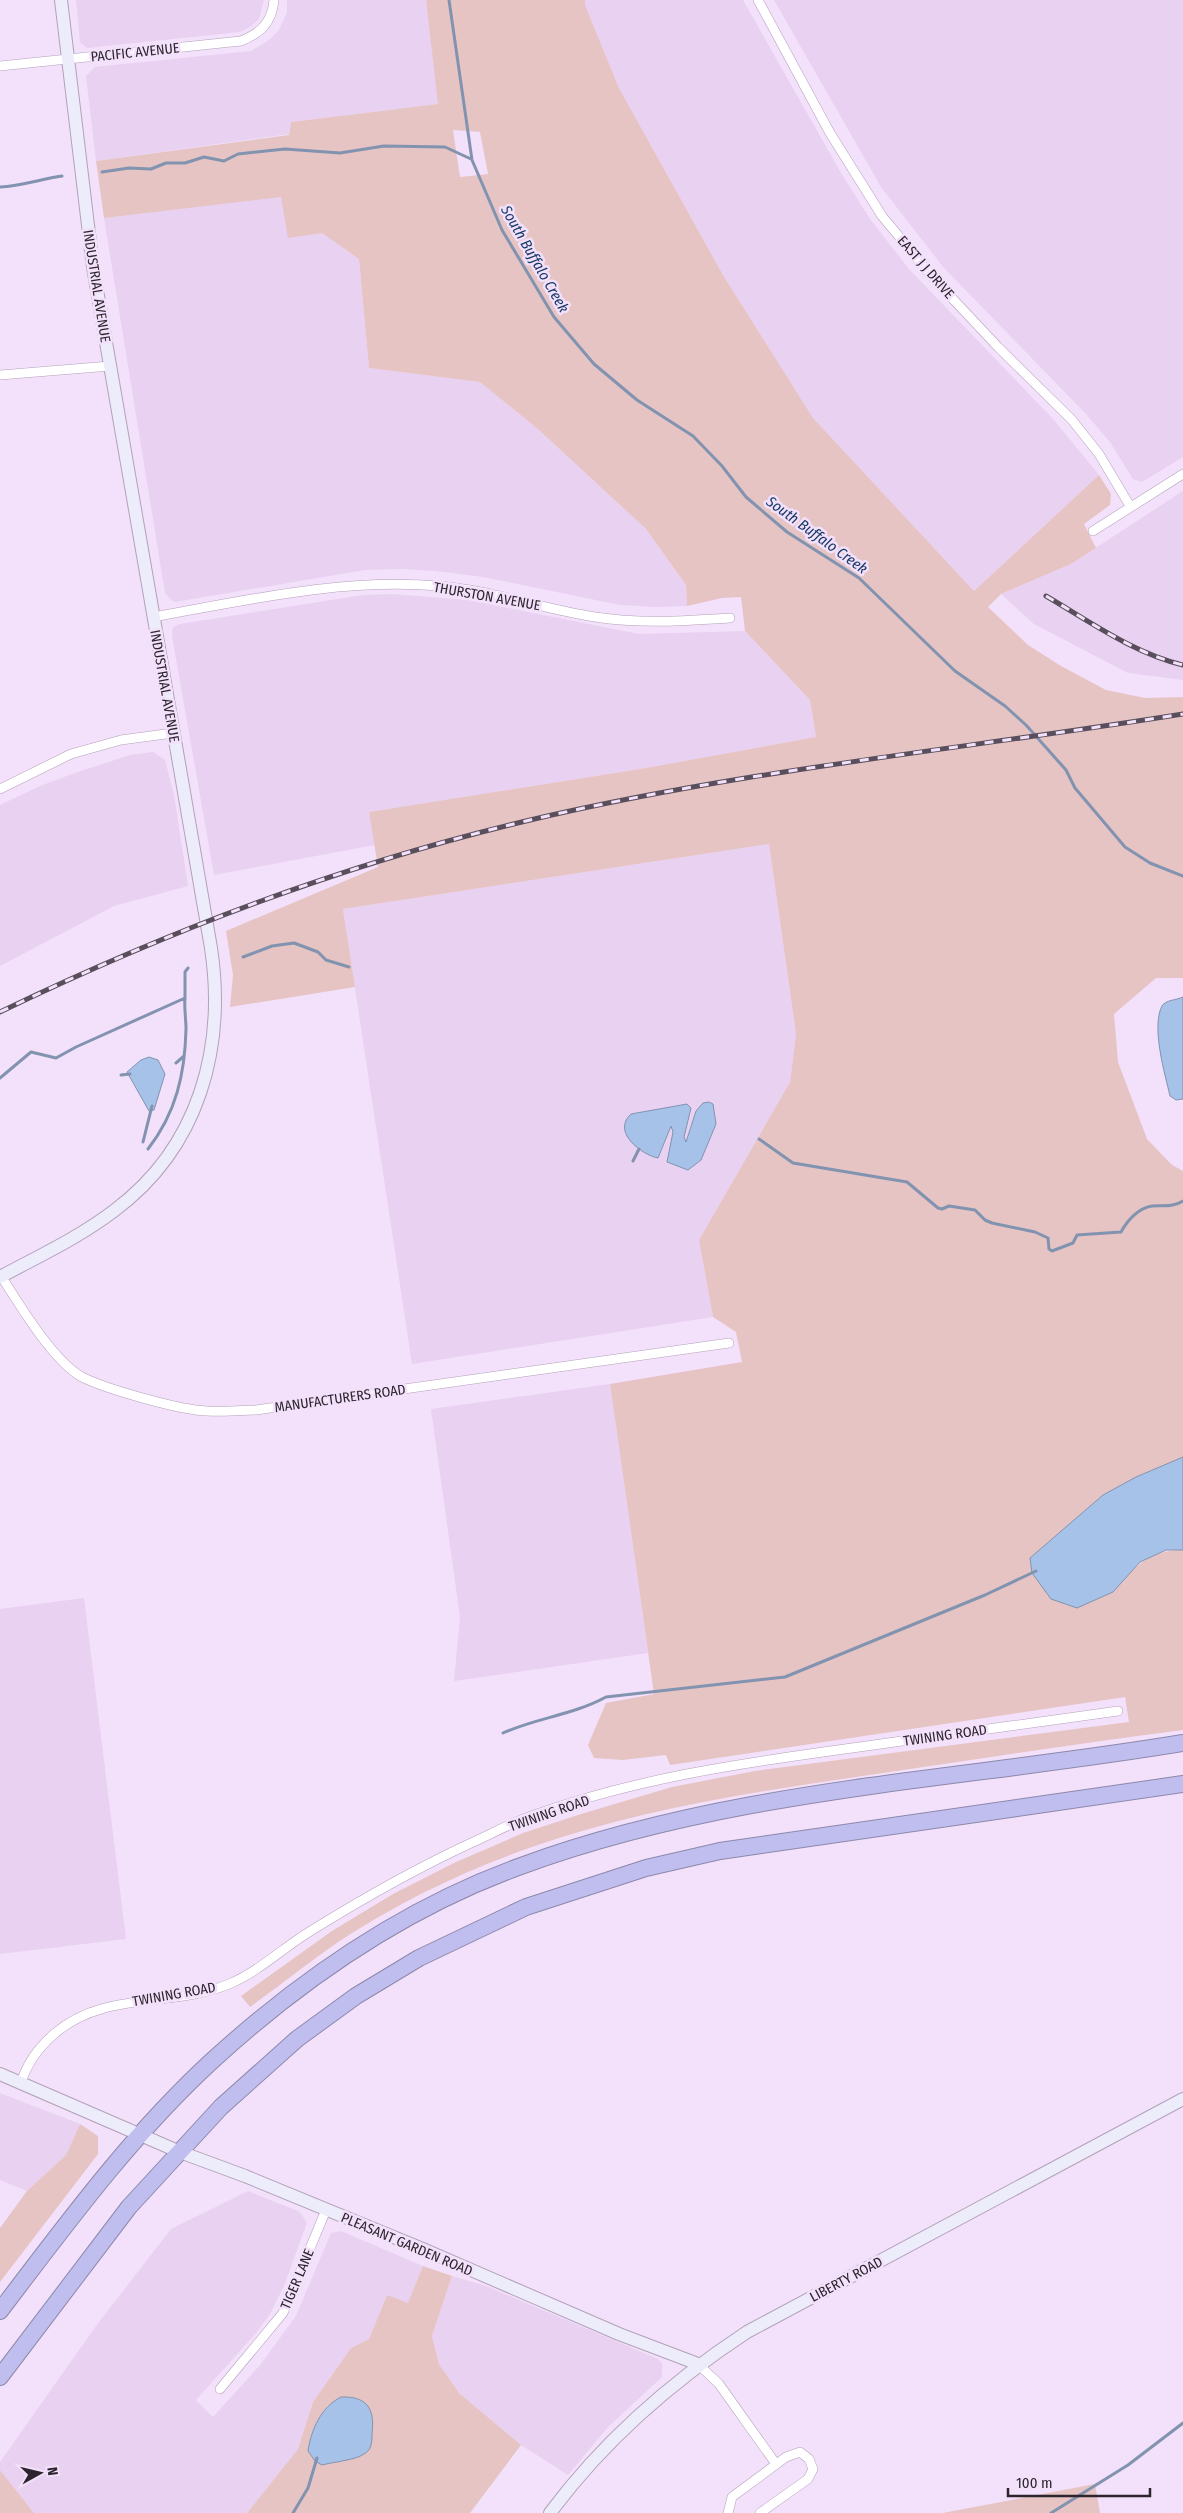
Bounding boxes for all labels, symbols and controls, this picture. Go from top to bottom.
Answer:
street label: PACIFIC AVENUE [90,39,181,66]
water label: South Buffalo Creek [497,201,573,316]
street label: INDUSTRIAL AVENUE [79,229,114,344]
street label: EAST J J DRIVE [894,232,958,303]
water label: South Buffalo Creek [762,492,871,578]
street label: THURSTON AVENUE [432,579,542,614]
street label: INDUSTRIAL AVENUE [146,629,183,744]
street label: MANUFACTURERS ROAD [274,1381,407,1416]
street label: TWINING ROAD [902,1721,988,1750]
street label: TWINING ROAD [507,1792,592,1835]
street label: TWINING ROAD [131,1979,217,2010]
street label: PLEASANT GARDEN ROAD [339,2209,475,2280]
street label: TIGER LANE [277,2246,318,2312]
street label: LIBERTY ROAD [807,2253,885,2306]
north arrow [15,2448,65,2498]
text: N [43,2466,61,2477]
scale bar [1008,2466,1150,2498]
text: 100 m [1016,2474,1053,2492]

